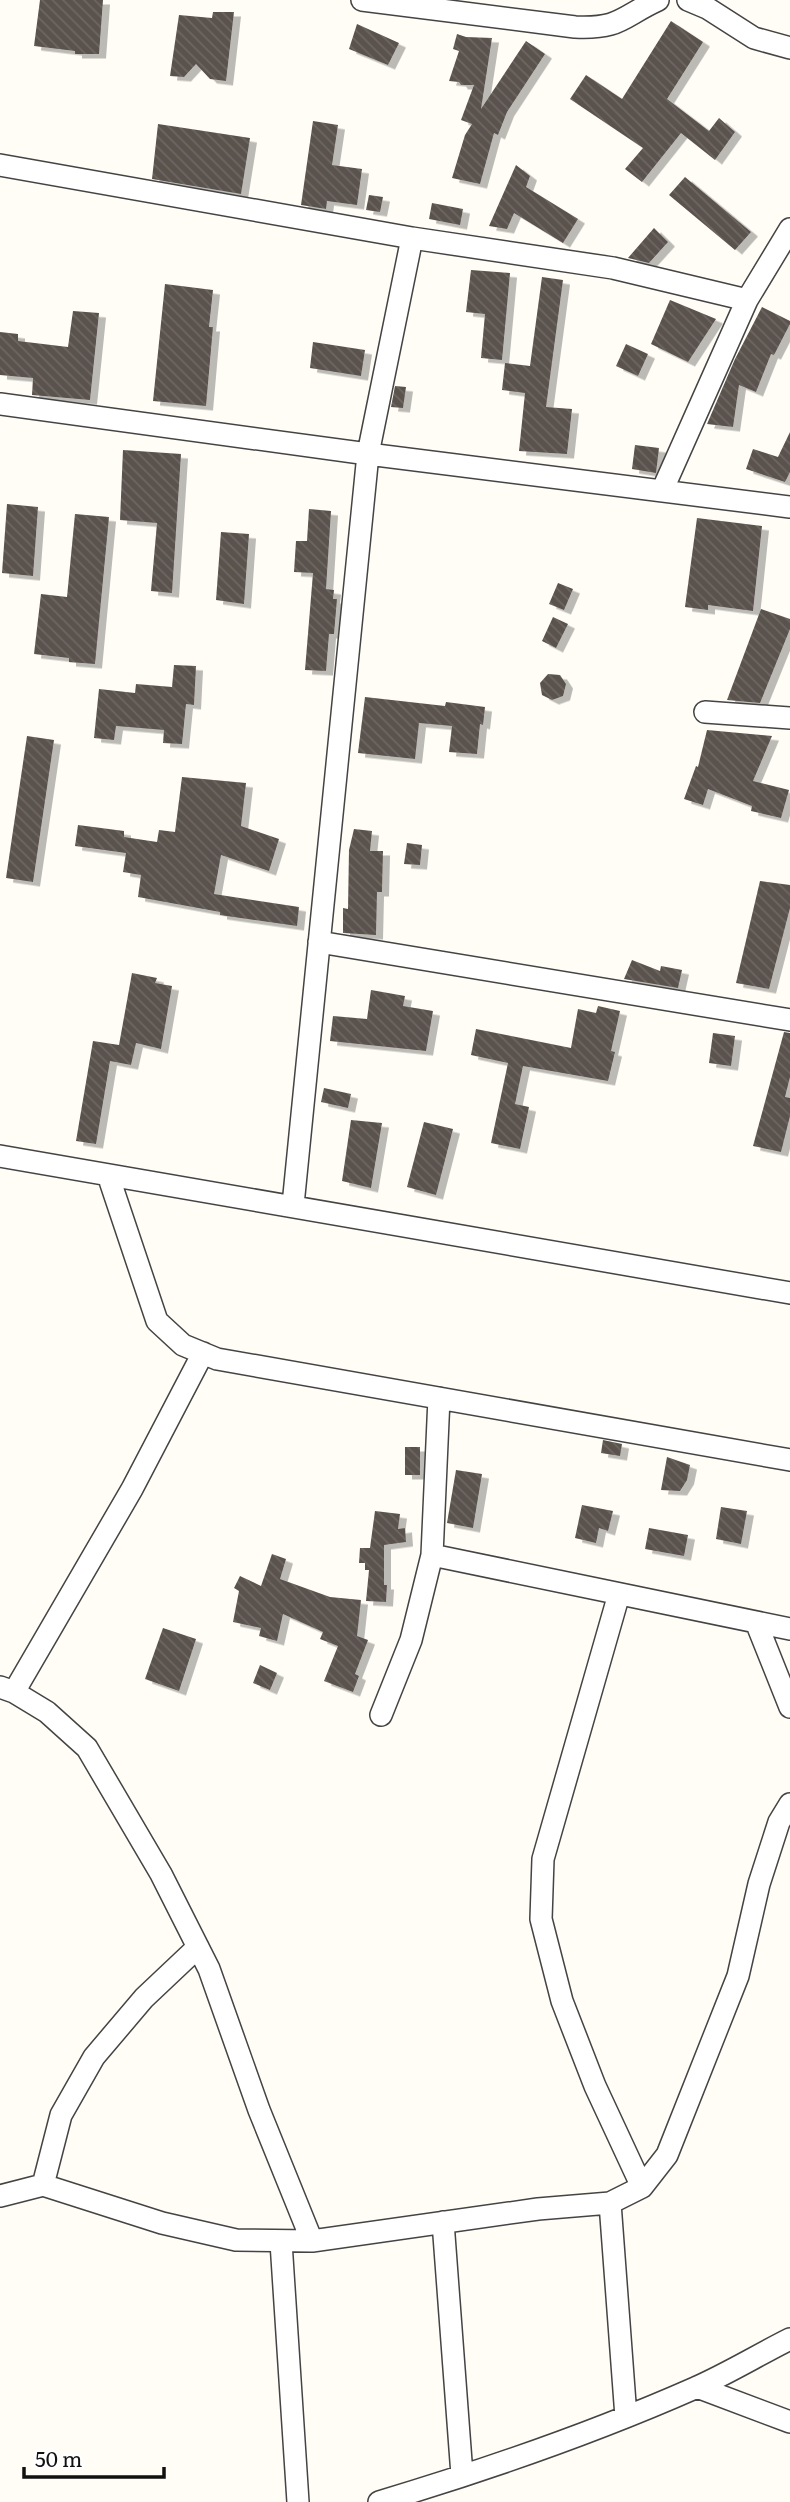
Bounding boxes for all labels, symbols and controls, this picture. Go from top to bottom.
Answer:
scale bar [24,2436,164,2480]
text: 50 m [35,2442,82,2473]

